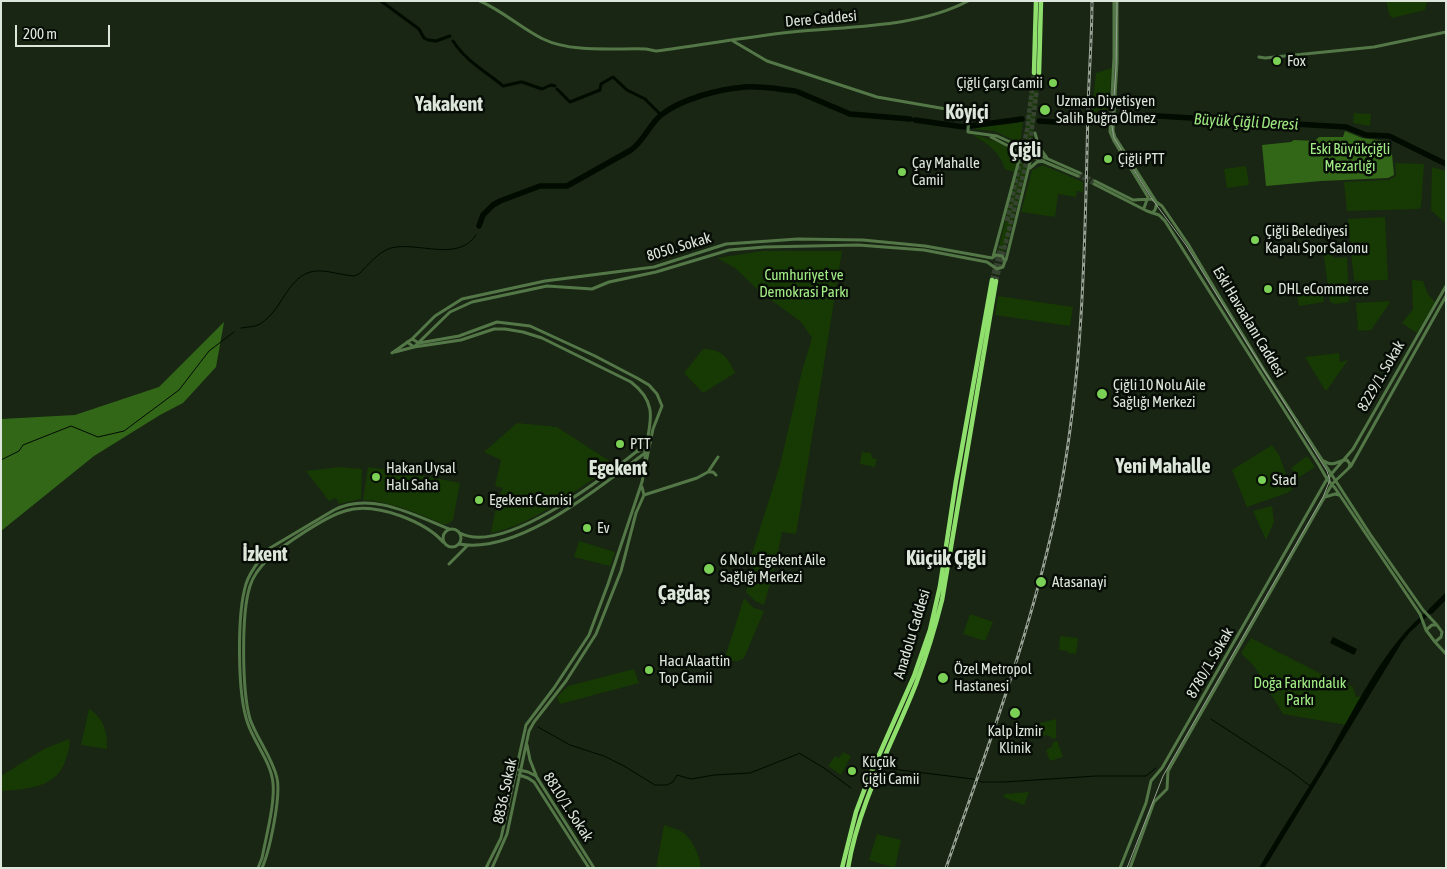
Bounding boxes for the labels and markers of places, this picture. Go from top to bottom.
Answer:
place label: Fox [1287,52,1306,70]
marker: Fox [1271,55,1283,67]
place label: Çiğli Çarşı Camii [956,74,1043,92]
marker: Çiğli Çarşı Camii [1047,77,1059,89]
place label: Uzman Diyetisyen Salih Buğra Ölmez [1056,92,1156,127]
marker: Uzman Diyetisyen Salih Buğra Ölmez [1038,103,1052,117]
place label: Çiğli PTT [1118,150,1165,168]
marker: Çiğli PTT [1102,153,1114,165]
place label: Çay Mahalle Camii [912,154,980,189]
marker: Çay Mahalle Camii [896,166,908,178]
place label: Çiğli Belediyesi Kapalı Spor Salonu [1265,222,1368,257]
marker: Çiğli Belediyesi Kapalı Spor Salonu [1249,234,1261,246]
place label: DHL eCommerce [1278,280,1369,298]
marker: DHL eCommerce [1262,283,1274,295]
place label: Çiğli 10 Nolu Aile Sağlığı Merkezi [1113,376,1206,411]
marker: Çiğli 10 Nolu Aile Sağlığı Merkezi [1095,387,1109,401]
place label: PTT [630,435,651,453]
marker: PTT [614,438,626,450]
place label: Hakan Uysal Halı Saha [386,459,456,494]
marker: Hakan Uysal Halı Saha [370,471,382,483]
place label: Stad [1272,471,1297,489]
marker: Stad [1256,474,1268,486]
place label: Egekent Camisi [489,491,572,509]
marker: Egekent Camisi [473,494,485,506]
place label: Ev [597,519,610,537]
marker: Ev [581,522,593,534]
place label: 6 Nolu Egekent Aile Sağlığı Merkezi [720,551,826,586]
marker: 6 Nolu Egekent Aile Sağlığı Merkezi [702,562,716,576]
place label: Atasanayi [1052,573,1107,591]
marker: Atasanayi [1034,575,1048,589]
place label: Hacı Alaattin Top Camii [659,652,730,687]
place label: Özel Metropol Hastanesi [954,660,1032,695]
marker: Hacı Alaattin Top Camii [643,664,655,676]
marker: Özel Metropol Hastanesi [936,671,950,685]
marker: Kalp İzmir Klinik [1008,706,1022,720]
place label: Kalp İzmir Klinik [987,722,1043,757]
place label: Küçük Çiğli Camii [862,753,920,788]
marker: Küçük Çiğli Camii [846,765,858,777]

